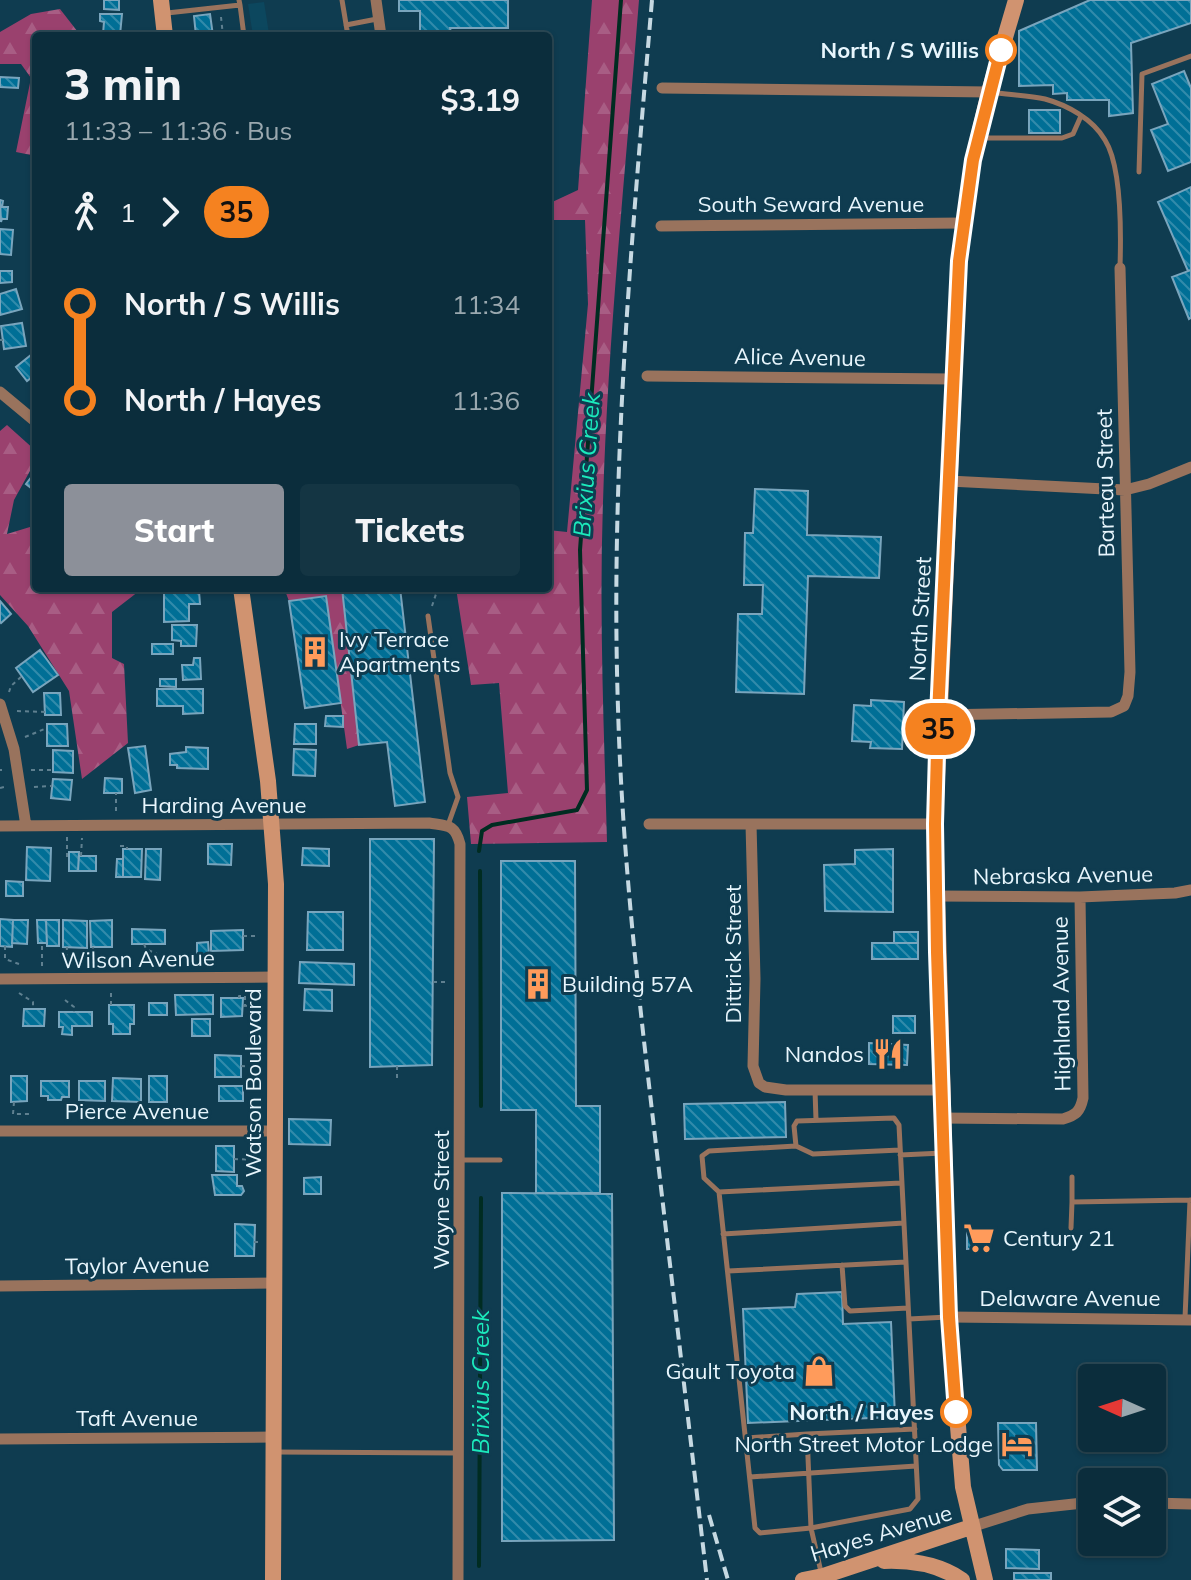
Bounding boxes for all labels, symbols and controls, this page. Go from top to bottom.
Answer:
marker: North / S Willis [986,35,1016,65]
place label: North / S Willis [821,36,979,64]
text: 3 min [64,56,182,111]
text: $3.19 [441,81,520,119]
text: 11:33 – 11:36 · Bus [64,114,293,147]
icon: walk [64,190,108,234]
icon: forward [148,190,192,234]
street label: South Seward Avenue [698,190,924,218]
text: 35 [220,194,253,229]
text: 1 [120,196,136,229]
text: North / S Willis [124,285,340,323]
text: 11:34 [452,288,520,321]
street label: Alice Avenue [734,342,866,372]
text: North / Hayes [124,381,322,419]
text: 11:36 [452,384,520,417]
water label: Brixius Creek [566,391,606,538]
street label: Barteau Street [1090,408,1120,558]
button: Start [64,484,284,576]
button: Tickets [300,484,520,576]
street label: North Street [903,556,937,682]
place label: Ivy Terrace Apartments [339,625,461,678]
building icon: Ivy Terrace Apartments [298,635,332,669]
line badge: 35 [902,703,974,755]
text: 35 [921,711,955,746]
street label: Harding Avenue [142,791,306,819]
street label: Nebraska Avenue [973,859,1153,891]
street label: Dittrick Street [719,884,747,1023]
street label: Highland Avenue [1045,916,1077,1092]
street label: Wilson Avenue [61,944,215,974]
building icon: Building 57A [521,967,555,1001]
place label: Building 57A [562,970,693,998]
street label: Watson Boulevard [239,988,267,1178]
restaurant icon: Nandos [871,1037,905,1071]
place label: Nandos [785,1040,864,1068]
street label: Pierce Avenue [65,1097,209,1125]
street label: Wayne Street [427,1130,455,1270]
supermarket icon: Century 21 [962,1221,996,1255]
place label: Century 21 [1003,1224,1115,1252]
street label: Taylor Avenue [64,1250,210,1280]
street label: Delaware Avenue [979,1284,1161,1312]
water label: Brixius Creek [465,1309,495,1454]
shop icon: Gault Toyota [802,1354,836,1388]
place label: Gault Toyota [665,1357,795,1385]
north arrow [1078,1364,1166,1452]
map controls [1078,1364,1166,1556]
marker: North / Hayes [941,1397,971,1427]
place label: North / Hayes [789,1398,934,1426]
street label: Taft Avenue [76,1404,198,1432]
hotel icon: North Street Motor Lodge [1000,1427,1034,1461]
place label: North Street Motor Lodge [734,1430,993,1458]
button: layers [1078,1468,1166,1556]
street label: Hayes Avenue [807,1498,955,1568]

